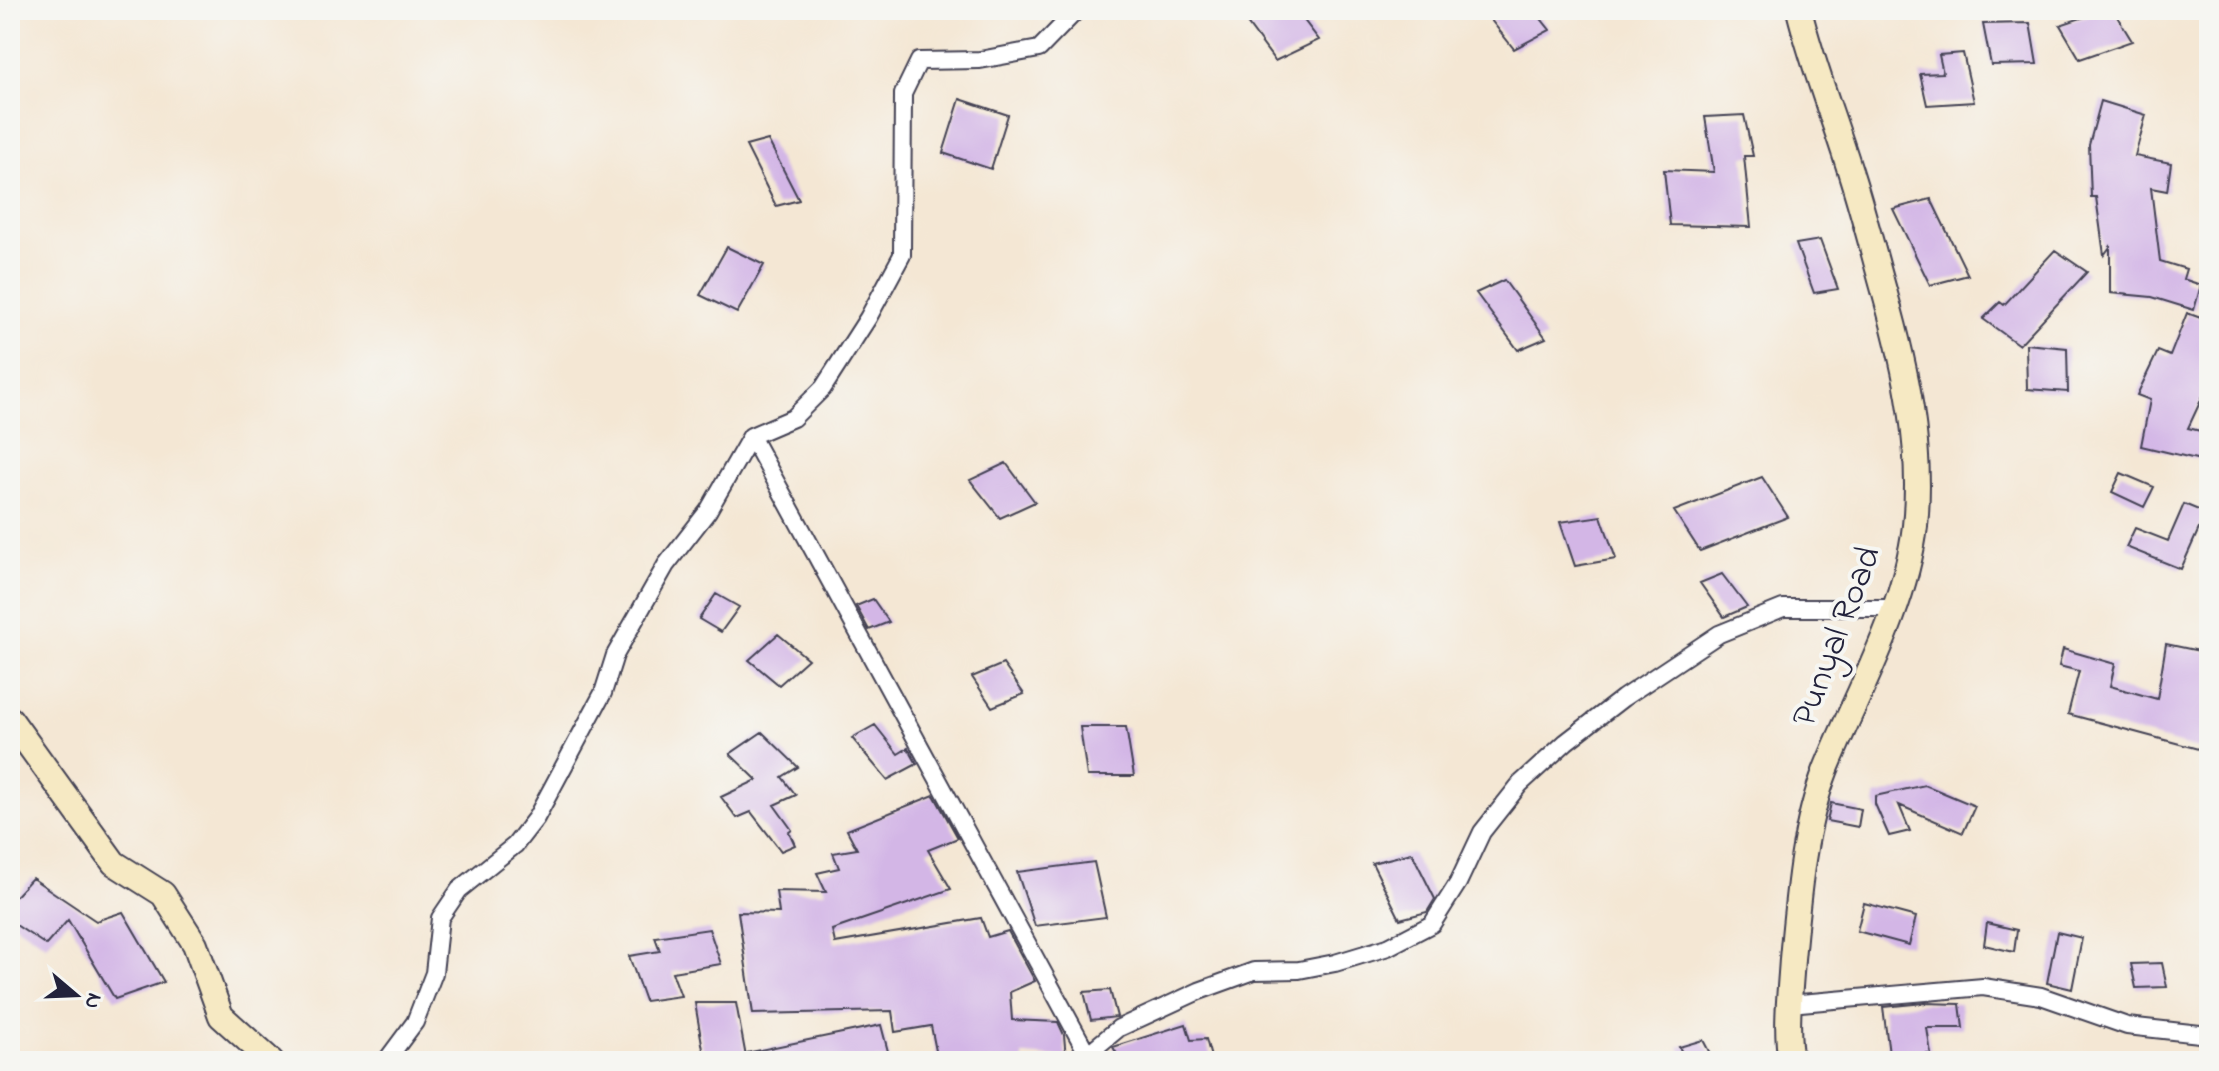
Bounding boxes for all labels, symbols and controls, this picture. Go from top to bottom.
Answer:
street label: Punyal Road [1779,539,1897,735]
north arrow [36,955,116,1035]
text: N [75,988,110,1013]

